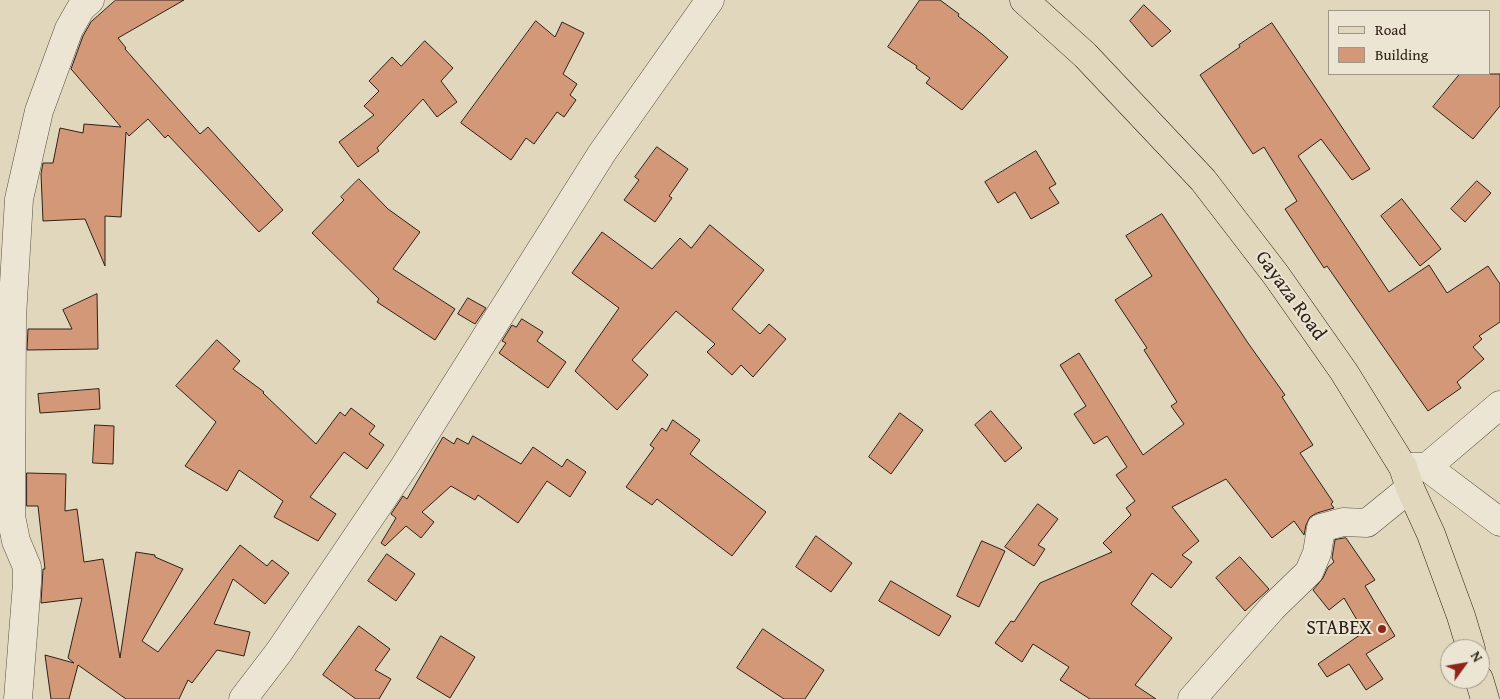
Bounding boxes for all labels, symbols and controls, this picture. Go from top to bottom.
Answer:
legend [1328,10,1490,75]
text: Road [1375,19,1406,40]
text: Building [1375,44,1428,65]
street label: Gayaza Road [1249,247,1331,345]
place label: STABEX [1306,617,1372,641]
marker: STABEX [1376,623,1388,635]
north arrow [1440,639,1490,689]
text: N [1466,647,1488,666]

